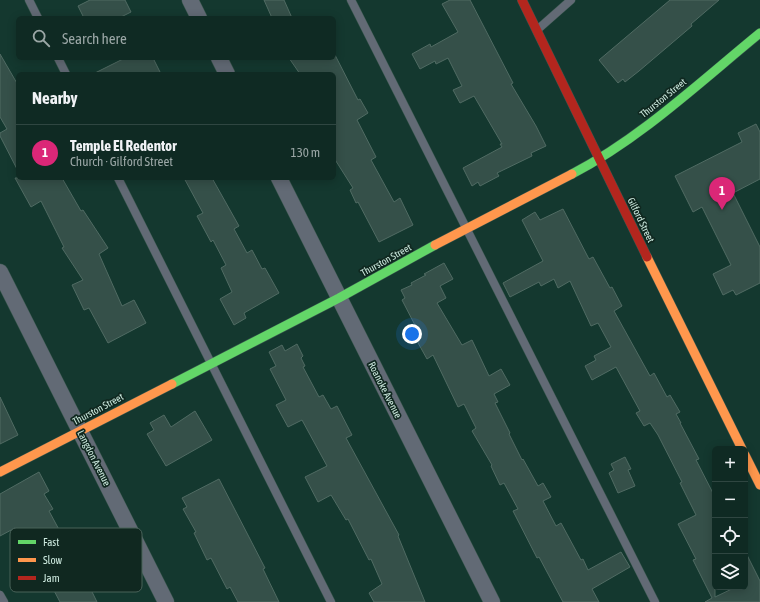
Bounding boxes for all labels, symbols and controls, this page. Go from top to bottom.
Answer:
search box [16,16,336,60]
icon: search [30,27,52,49]
text: Search here [62,30,127,47]
street label: Thurston Street [638,76,688,120]
text: Nearby [32,88,78,108]
text: Temple El Redentor [70,137,177,154]
text: 1 [42,145,48,160]
text: 130 m [291,145,320,160]
text: Church · Gilford Street [70,154,173,169]
pin: 1 [709,177,735,210]
street label: Gilford Street [625,196,657,244]
street label: Thurston Street [359,242,413,278]
your location [402,324,422,344]
street label: Roanoke Avenue [366,360,404,420]
street label: Thurston Street [71,391,125,427]
street label: Langdon Avenue [75,428,113,488]
map controls [712,446,748,590]
button: + [712,446,748,482]
button: − [712,482,748,518]
button: locate [712,518,748,554]
legend [10,528,142,592]
text: Fast [43,536,59,548]
text: Slow [43,554,62,566]
button: layers [712,554,748,590]
text: Jam [43,572,60,584]

